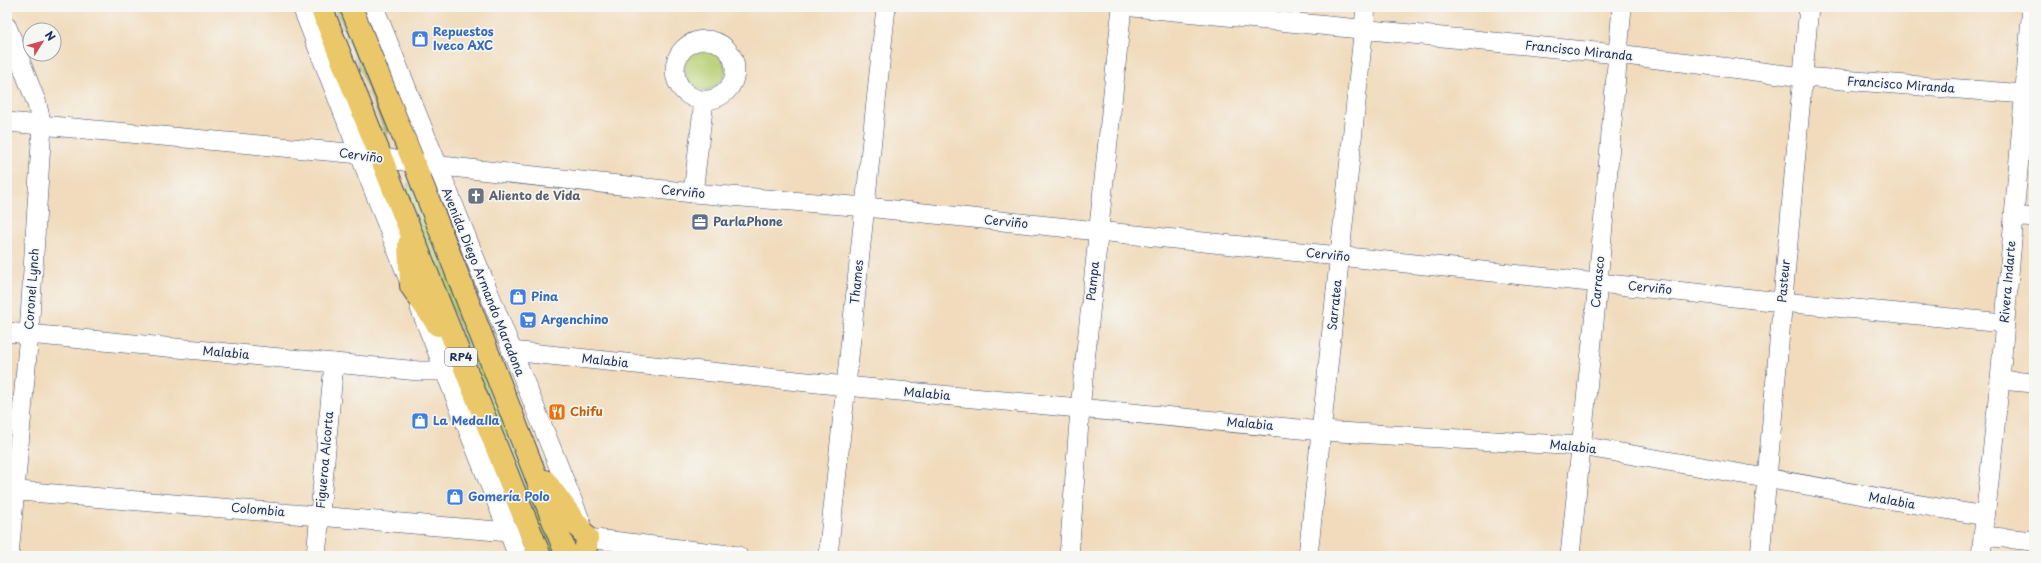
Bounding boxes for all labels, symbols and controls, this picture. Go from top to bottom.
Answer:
north arrow [22,22,62,62]
place label: Repuestos Iveco AXC [433,22,494,54]
text: N [41,27,60,45]
shop icon: Repuestos Iveco AXC [410,29,430,49]
street label: Francisco Miranda [1524,35,1634,65]
street label: Francisco Miranda [1847,71,1956,97]
street label: Cerviño [338,143,385,167]
street label: Cerviño [660,180,706,202]
street label: Avenida Diego Armando Maradona [438,185,530,379]
church icon: Aliento de Vida [466,186,486,206]
place label: Aliento de Vida [488,186,581,204]
street label: Cerviño [983,210,1029,232]
office icon: ParlaPhone [690,212,710,232]
place label: ParlaPhone [713,212,783,230]
street label: Rivera Indarte [1994,240,2020,324]
street label: Cerviño [1305,243,1351,265]
street label: Coronel Lynch [19,248,43,330]
street label: Carrasco [1586,255,1608,309]
street label: Thames [845,258,867,305]
street label: Pasteur [1772,258,1794,303]
street label: Pampa [1081,260,1103,302]
street label: Cerviño [1627,276,1673,298]
street label: Sarratea [1322,278,1346,331]
shop icon: Pina [508,287,528,307]
place label: Pina [531,287,559,305]
supermarket icon: Argenchino [518,310,538,330]
place label: Argenchino [540,310,608,328]
street label: Malabia [202,341,251,363]
road number: RP4 [445,348,477,366]
street label: Malabia [581,349,630,371]
street label: Malabia [903,382,952,404]
restaurant icon: Chifu [547,402,567,422]
place label: Chifu [570,402,603,420]
street label: Figueroa Alcorta [311,410,337,509]
shop icon: La Medalla [410,411,430,431]
place label: La Medalla [433,411,500,429]
street label: Malabia [1226,412,1275,434]
street label: Malabia [1549,435,1598,457]
shop icon: Gomería Polo [445,487,465,507]
place label: Gomería Polo [468,487,550,505]
street label: Malabia [1867,487,1918,513]
street label: Colombia [230,498,286,520]

